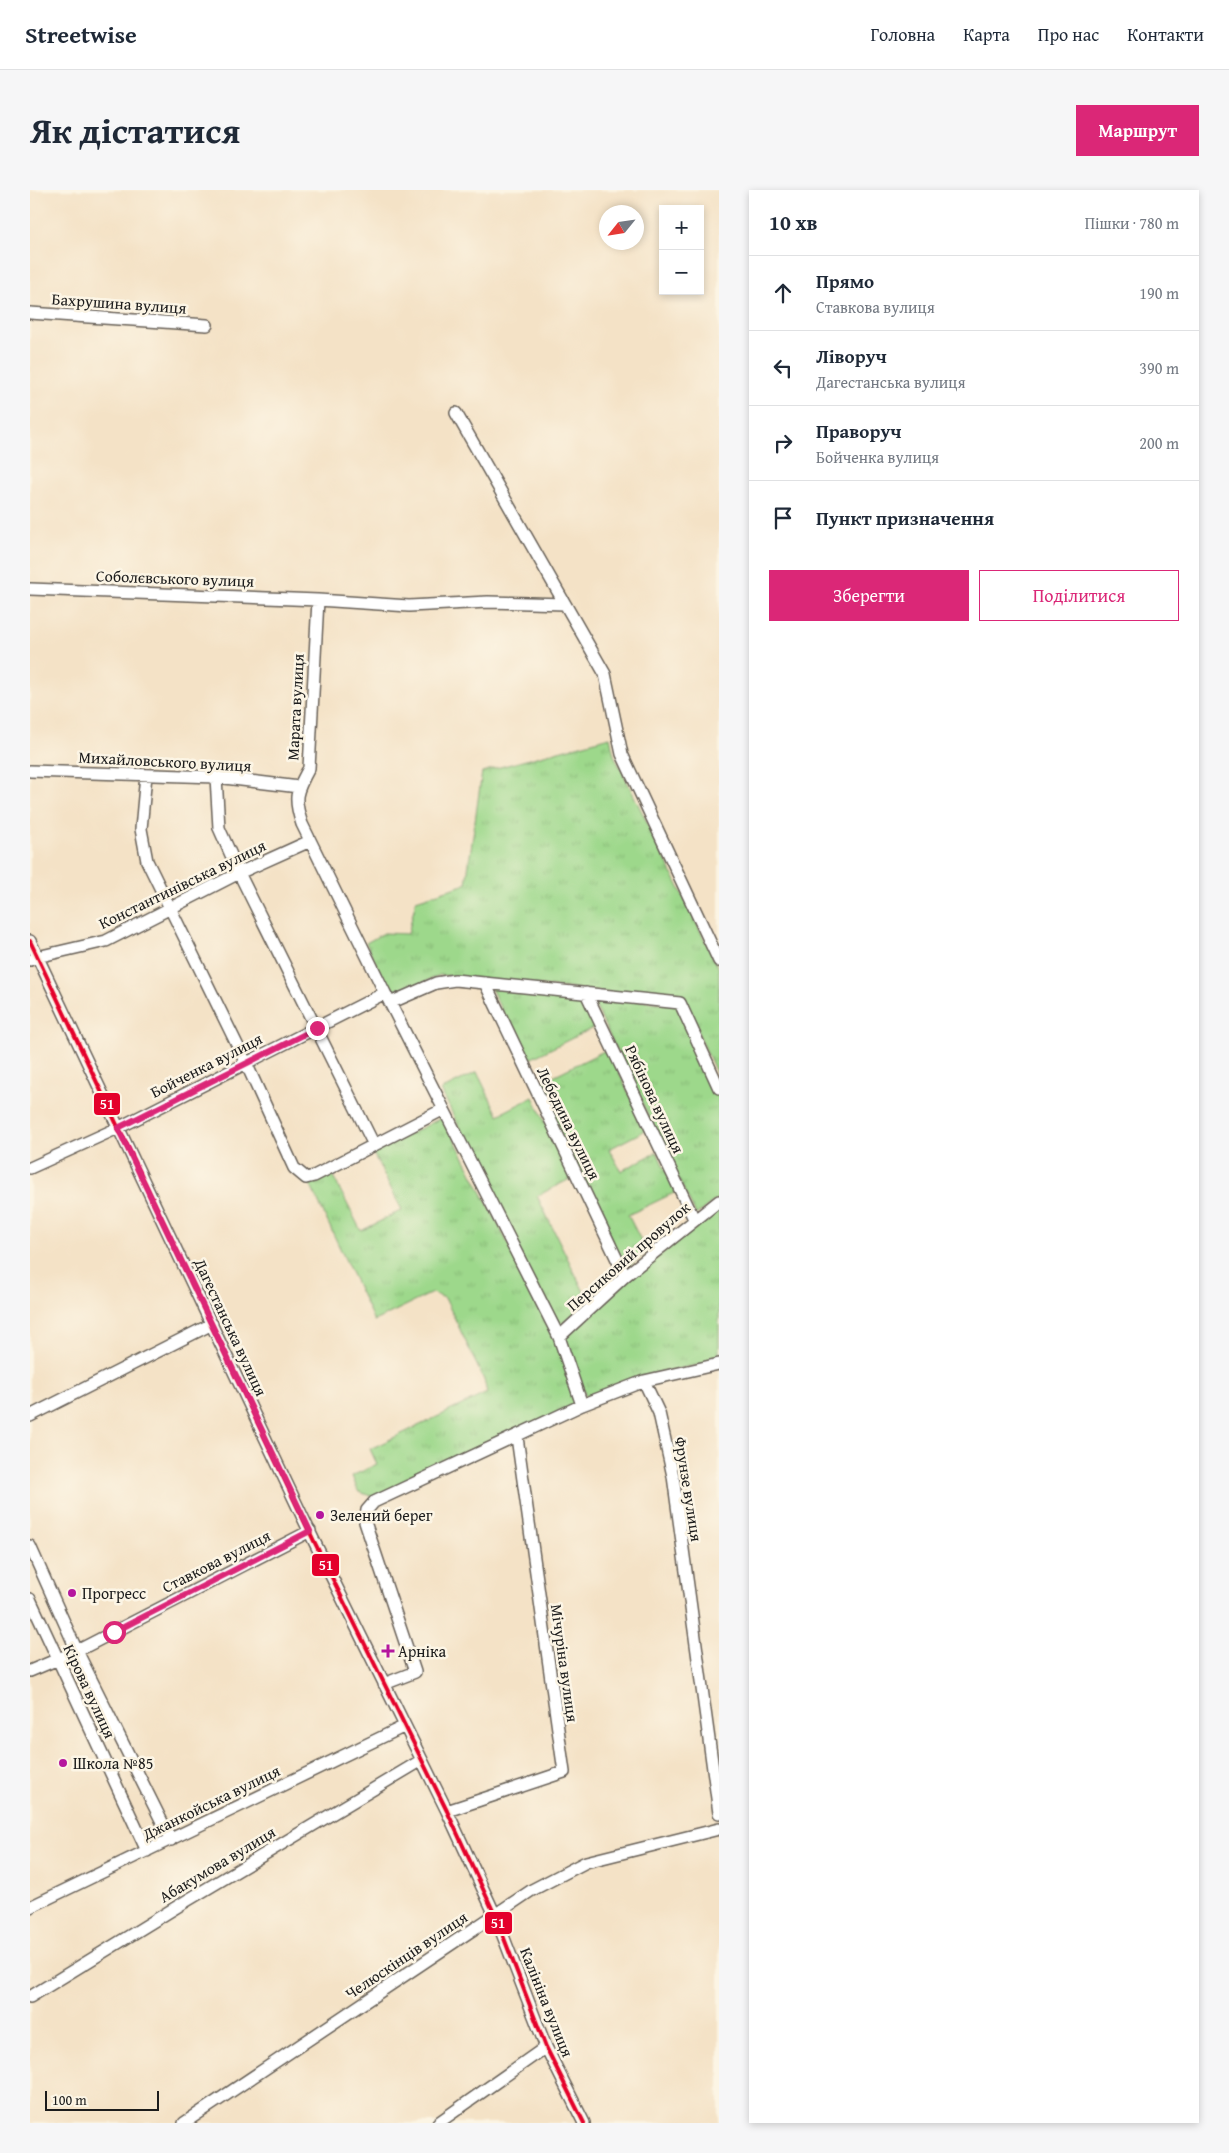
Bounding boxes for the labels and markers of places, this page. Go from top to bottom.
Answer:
place label: Зелений берег [330,1503,433,1527]
marker: Зелений берег [314,1509,326,1521]
place label: Прогресс [82,1581,146,1605]
marker: Прогресс [66,1587,78,1599]
place label: Арніка [398,1639,446,1663]
marker: Арніка [382,1645,394,1657]
place label: Школа №85 [73,1751,153,1775]
marker: Школа №85 [57,1757,69,1769]

